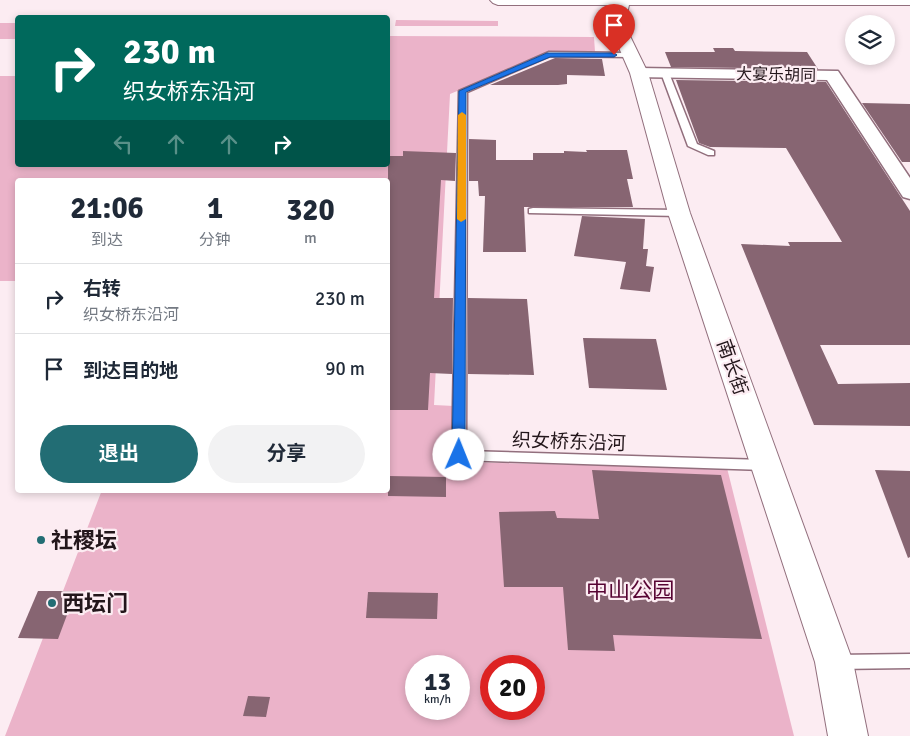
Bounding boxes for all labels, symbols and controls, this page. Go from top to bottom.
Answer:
pin [593,4,635,55]
icon: arrive [600,11,628,39]
map controls [845,15,895,65]
button: layers [845,15,895,65]
text: 230 m [123,30,216,73]
icon: right [40,35,105,100]
street label: 大宴乐胡同 [736,64,816,86]
text: 织女桥东沿河 [123,78,255,105]
icon: left [109,130,137,158]
icon: ahead [162,130,190,158]
icon: ahead [215,130,243,158]
icon: right [268,130,296,158]
text: 21:06 [70,190,144,227]
text: 1 [207,190,223,227]
text: 320 [286,192,335,229]
text: m [304,228,317,248]
text: 到达 [91,230,123,250]
text: 分钟 [199,230,231,250]
text: 右转 [83,277,121,301]
icon: right [40,285,68,313]
text: 230 m [315,287,365,311]
text: 织女桥东沿河 [83,305,179,325]
street label: 南长街 [711,336,753,398]
icon: arrive [40,355,68,383]
text: 90 m [325,357,365,381]
text: 到达目的地 [83,359,178,383]
button: 退出 [40,425,198,483]
button: 分享 [208,425,365,483]
position arrow [432,428,484,480]
street label: 织女桥东沿河 [512,428,626,456]
place label: 社稷坛 [51,527,117,554]
marker: 社稷坛 [35,534,47,546]
park label: 中山公园 [586,577,674,604]
place label: 西坛门 [62,590,128,617]
marker: 西坛门 [46,597,58,609]
speed limit sign: 20 [480,655,545,720]
text: 13 [424,666,451,697]
text: km/h [424,692,451,707]

